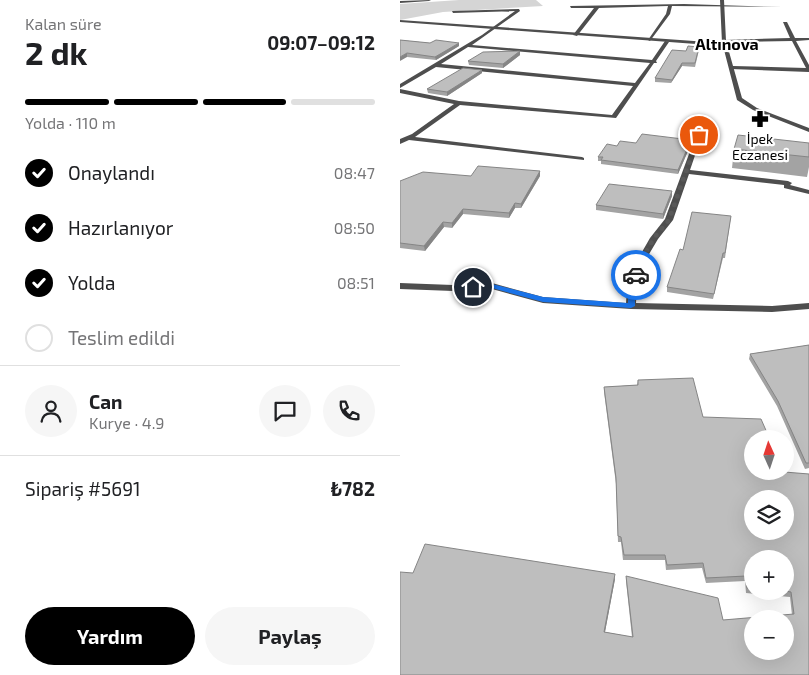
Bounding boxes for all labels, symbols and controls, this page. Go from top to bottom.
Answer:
text: Kalan süre [25,14,102,33]
text: 09:07–09:12 [267,31,375,54]
text: 2 dk [25,33,88,71]
district label: Altınova [695,34,759,53]
pharmacy icon: İpek Eczanesi [750,109,770,129]
text: Yolda · 110 m [25,113,116,132]
pin [678,114,720,156]
icon: bag [685,121,713,149]
place label: İpek Eczanesi [732,130,788,163]
icon: check [25,159,53,187]
text: Onaylandı [68,161,155,184]
text: 08:47 [334,163,375,182]
icon: check [25,214,53,242]
text: Hazırlanıyor [68,216,173,239]
text: 08:50 [334,218,375,237]
courier [611,250,661,300]
icon: car [622,261,650,289]
pin [452,266,494,308]
icon: check [25,269,53,297]
text: Yolda [68,271,115,294]
text: 08:51 [337,273,375,292]
icon: home [459,273,487,301]
text: Teslim edildi [68,326,175,349]
button: person [25,385,77,437]
button: chat [259,385,311,437]
button: phone [323,385,375,437]
text: Can [89,390,122,413]
text: Kurye · 4.9 [89,413,164,432]
north arrow [744,430,794,480]
map controls [744,430,794,660]
text: Sipariş #5691 [25,477,141,500]
text: ₺782 [331,477,375,500]
button: layers [744,490,794,540]
button: + [744,550,794,600]
button: Yardım [25,607,195,665]
button: Paylaş [205,607,375,665]
button: − [744,610,794,660]

